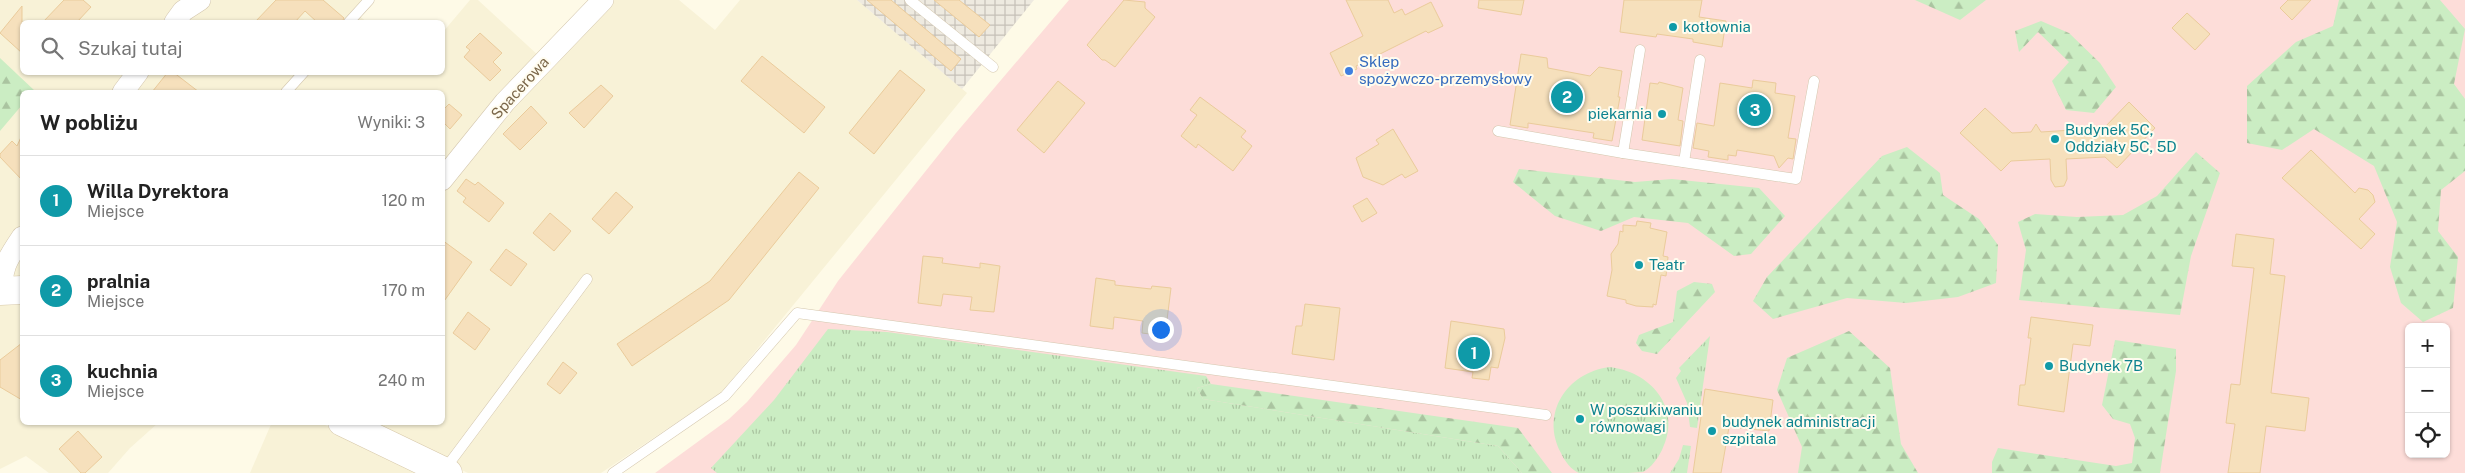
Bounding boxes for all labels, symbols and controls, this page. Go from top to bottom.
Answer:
place label: kotłownia [1683,18,1751,35]
search box [20,20,445,75]
marker: kotłownia [1667,21,1679,33]
icon: search [38,34,66,62]
text: Szukaj tutaj [78,37,183,59]
street label: Spacerowa [487,53,552,122]
place label: Sklep spożywczo-przemysłowy [1359,53,1532,87]
marker: Sklep spożywczo-przemysłowy [1343,65,1355,77]
pin: 2 [1551,78,1583,116]
pin: 3 [1739,91,1771,129]
place label: piekarnia [1588,105,1652,122]
marker: piekarnia [1656,108,1668,120]
text: W pobliżu [40,110,138,135]
text: Wyniki: 3 [357,113,425,132]
place label: Budynek 5C, Oddziały 5C, 5D [2065,121,2177,155]
marker: Budynek 5C, Oddziały 5C, 5D [2049,133,2061,145]
text: Willa Dyrektora [87,180,229,202]
text: 1 [53,191,59,210]
text: 120 m [381,191,425,210]
text: Miejsce [87,202,144,221]
place label: Teatr [1649,256,1685,273]
marker: Teatr [1633,259,1645,271]
text: pralnia [87,270,150,292]
text: 2 [51,281,61,300]
text: 170 m [382,281,425,300]
text: Miejsce [87,292,144,311]
your location [1148,317,1174,343]
map controls [2405,323,2450,458]
button: + [2405,323,2450,368]
pin: 1 [1458,334,1490,372]
place label: Budynek 7B [2059,357,2143,374]
text: kuchnia [87,360,158,382]
marker: Budynek 7B [2043,360,2055,372]
button: − [2405,368,2450,413]
text: 3 [51,371,61,390]
text: 240 m [378,371,425,390]
text: Miejsce [87,382,144,401]
place label: W poszukiwaniu równowagi [1590,401,1702,435]
marker: W poszukiwaniu równowagi [1574,413,1586,425]
place label: budynek administracji szpitala [1722,413,1875,447]
button: locate [2405,413,2450,458]
marker: budynek administracji szpitala [1706,425,1718,437]

